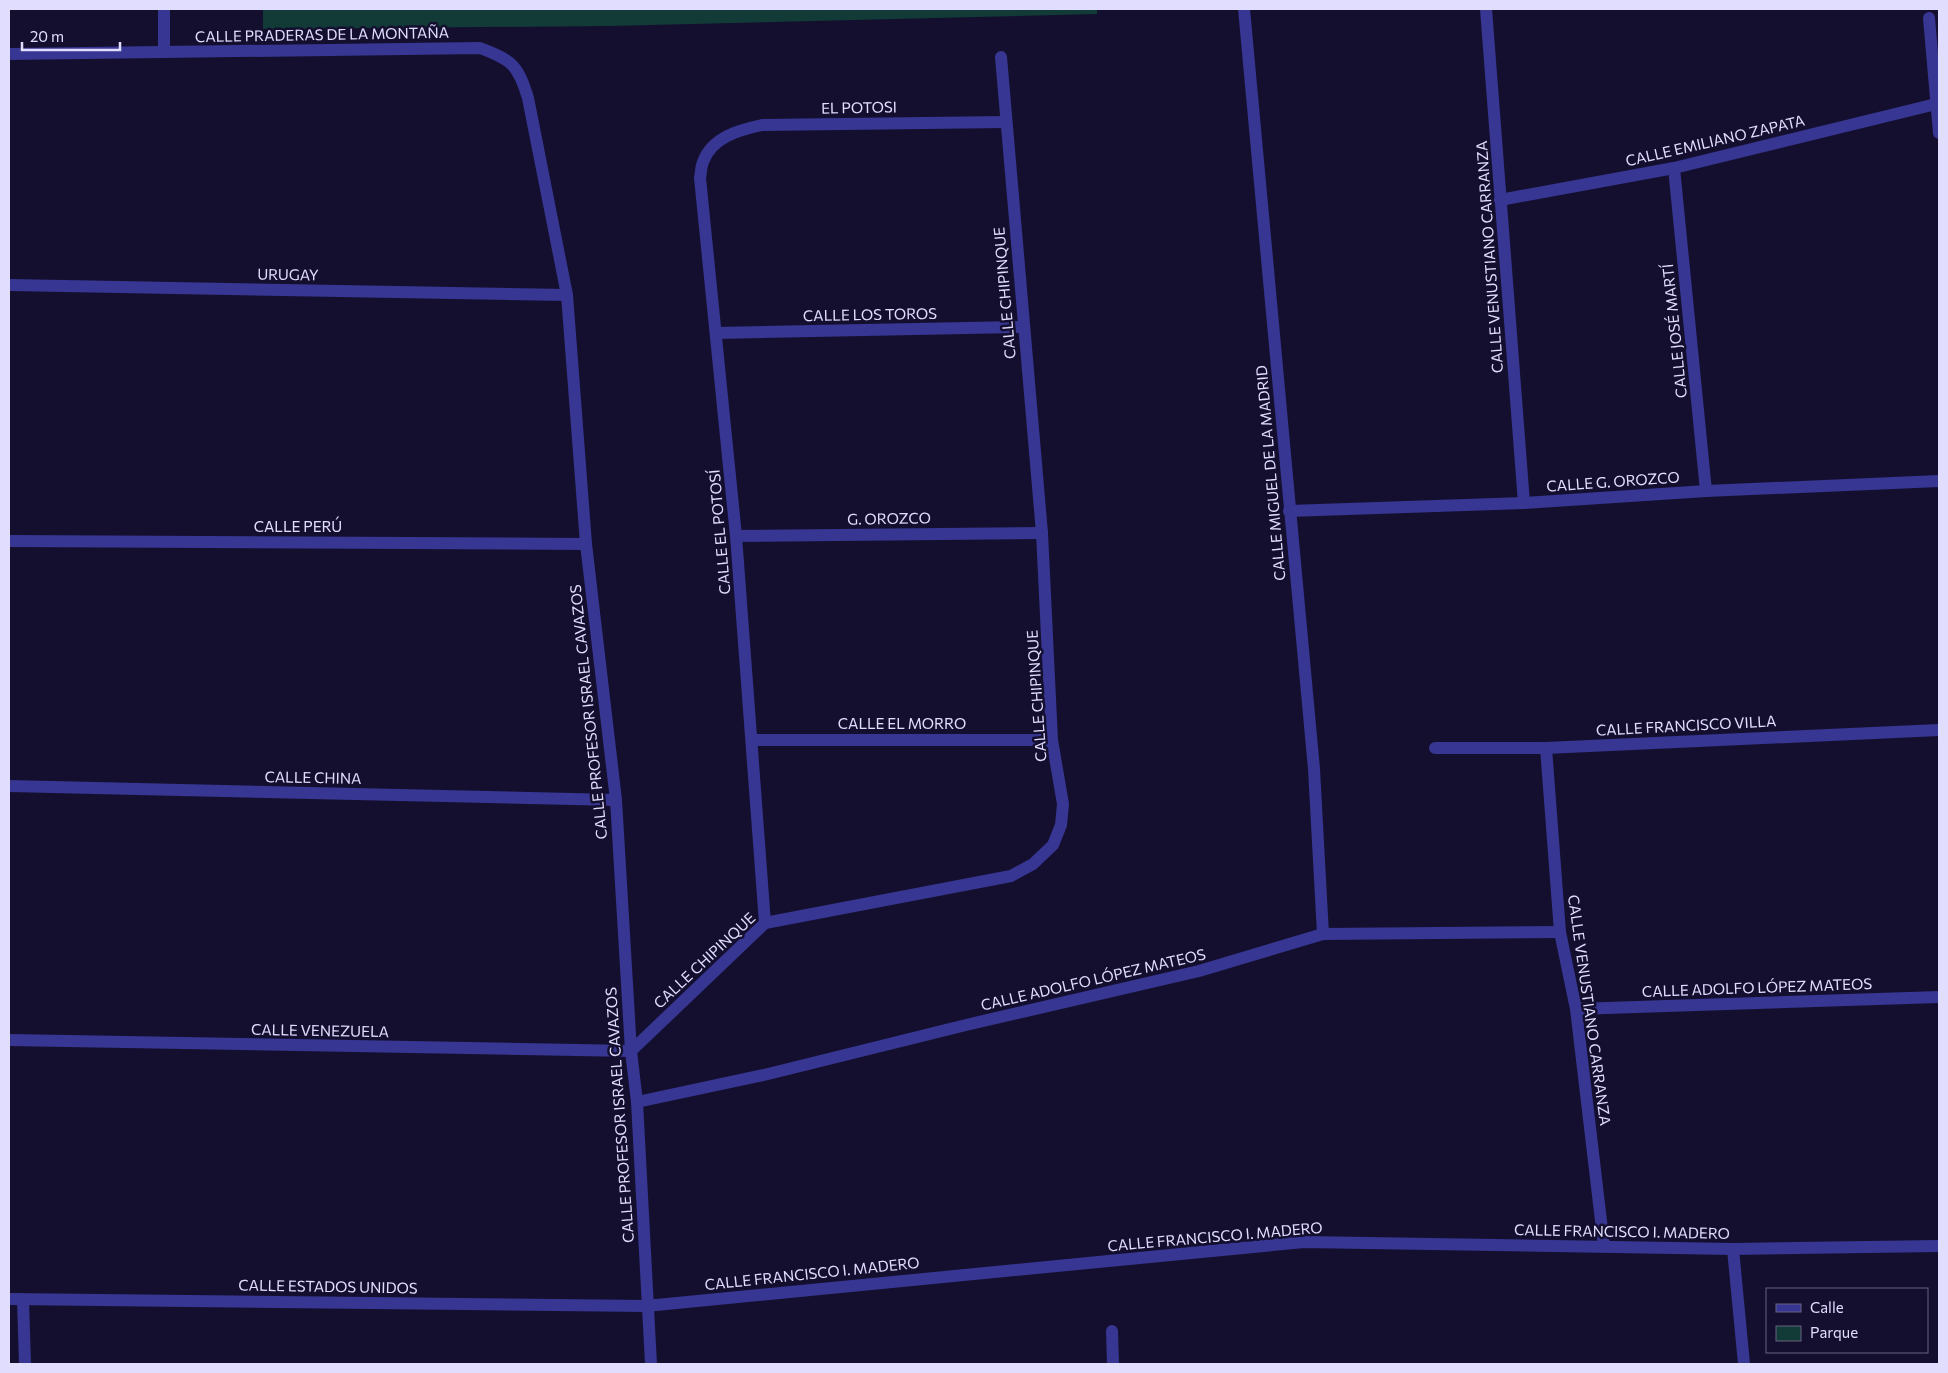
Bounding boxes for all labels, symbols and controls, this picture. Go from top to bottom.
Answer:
scale bar [22,20,120,52]
street label: CALLE PRADERAS DE LA MONTAÑA [195,23,449,45]
text: 20 m [30,27,64,45]
street label: EL POTOSI [821,97,897,117]
street label: CALLE EMILIANO ZAPATA [1624,111,1806,169]
street label: CALLE VENUSTIANO CARRANZA [1472,140,1506,374]
street label: CALLE CHIPINQUE [989,226,1019,360]
street label: CALLE JOSÉ MARTÍ [1657,262,1690,399]
street label: URUGAY [257,264,319,284]
street label: CALLE LOS TOROS [803,304,937,324]
street label: CALLE MIGUEL DE LA MADRID [1252,365,1288,581]
street label: CALLE G. OROZCO [1546,467,1680,495]
street label: CALLE EL POTOSÍ [703,468,733,595]
street label: G. OROZCO [847,508,931,528]
street label: CALLE PERÚ [254,516,342,535]
street label: CALLE PROFESOR ISRAEL CAVAZOS [566,583,610,840]
street label: CALLE CHIPINQUE [1022,629,1050,763]
street label: CALLE FRANCISCO VILLA [1595,711,1777,739]
street label: CALLE EL MORRO [838,714,966,732]
street label: CALLE CHINA [264,767,362,787]
street label: CALLE VENUSTIANO CARRANZA [1565,893,1615,1127]
street label: CALLE CHIPINQUE [649,908,759,1012]
street label: CALLE ADOLFO LÓPEZ MATEOS [979,943,1207,1014]
street label: CALLE ADOLFO LÓPEZ MATEOS [1642,973,1873,1000]
street label: CALLE PROFESOR ISRAEL CAVAZOS [601,986,637,1243]
street label: CALLE VENEZUELA [251,1020,389,1040]
street label: CALLE FRANCISCO I. MADERO [1107,1218,1323,1254]
street label: CALLE FRANCISCO I. MADERO [1514,1220,1730,1242]
street label: CALLE FRANCISCO I. MADERO [704,1253,920,1293]
street label: CALLE ESTADOS UNIDOS [238,1275,418,1297]
legend [1766,1288,1928,1353]
text: Calle [1810,1298,1844,1316]
text: Parque [1810,1323,1858,1341]

